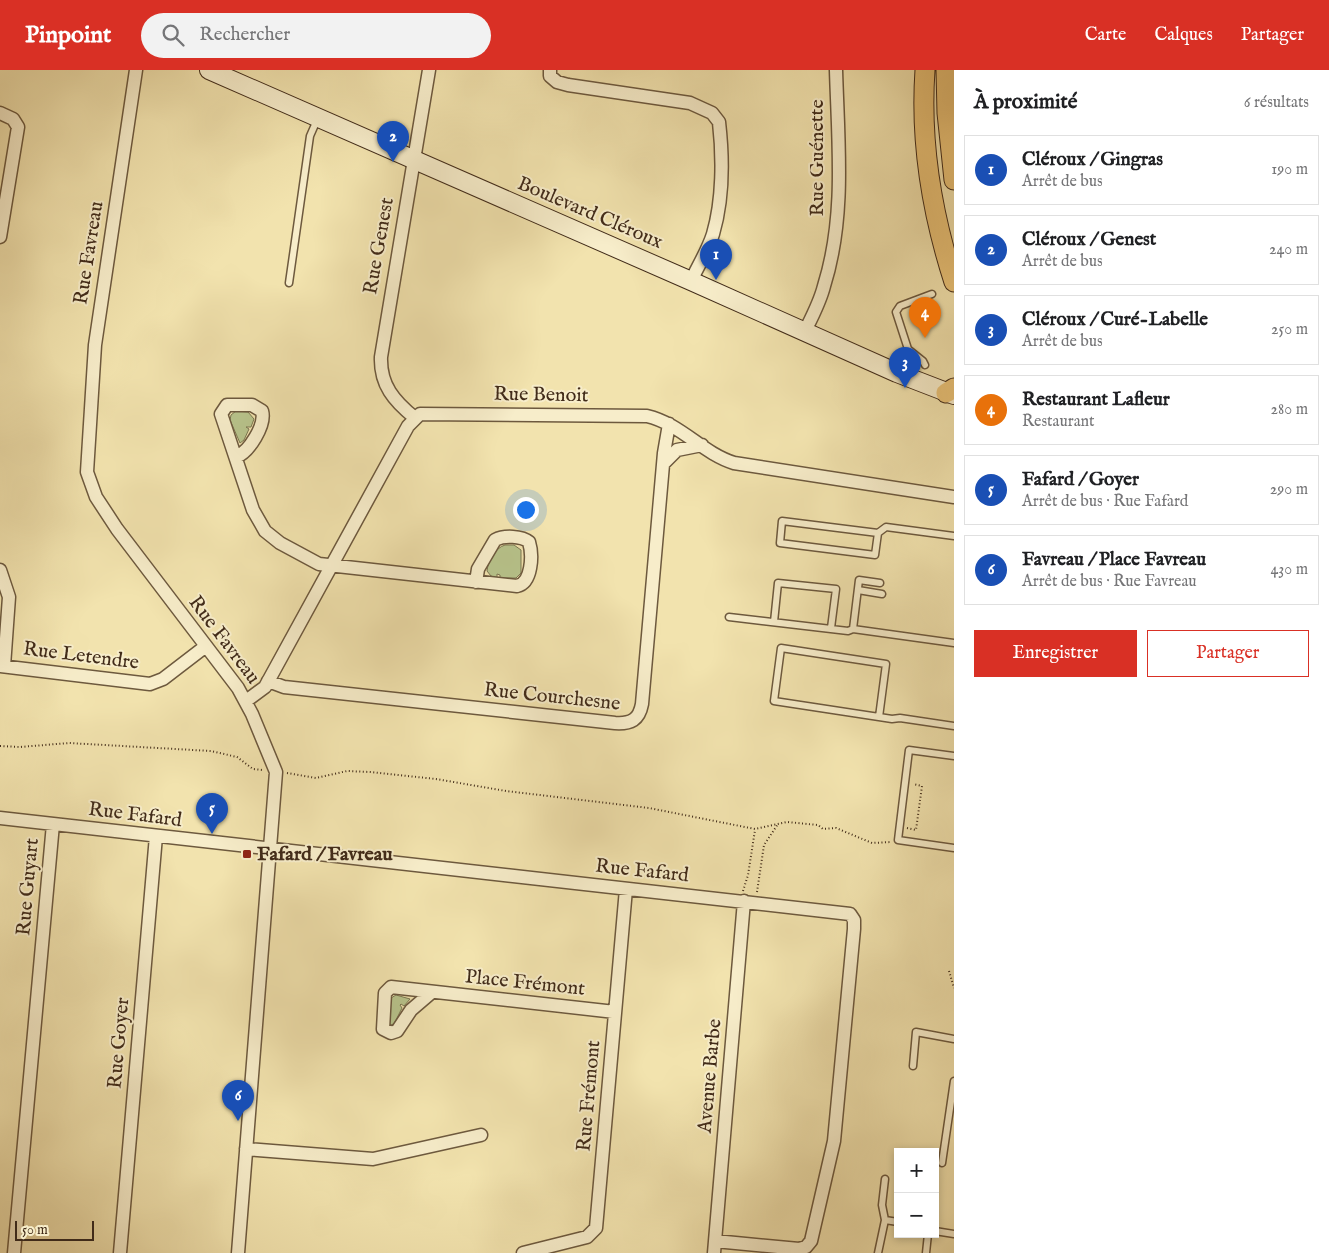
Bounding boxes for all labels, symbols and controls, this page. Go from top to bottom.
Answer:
search box [141,13,491,58]
text: Pinpoint [25,20,111,51]
icon: search [159,21,187,49]
text: Rechercher [199,23,290,47]
text: Carte [1085,24,1126,47]
text: Calques [1154,24,1213,47]
text: Partager [1241,24,1304,47]
text: À proximité [974,89,1077,116]
text: 6 résultats [1244,93,1309,113]
street label: Rue Guénette [805,99,830,217]
pin: 2 [377,121,409,162]
text: Cléroux / Gingras [1022,148,1163,172]
text: 1 [988,160,994,180]
text: 190 m [1271,160,1308,180]
street label: Boulevard Cléroux [513,171,667,255]
text: Arrêt de bus [1022,172,1103,192]
street label: Rue Genest [358,196,400,296]
street label: Rue Favreau [68,200,110,306]
text: Cléroux / Genest [1022,228,1156,252]
pin: 1 [700,239,732,280]
text: 2 [987,240,995,260]
text: 240 m [1269,240,1308,260]
text: Arrêt de bus [1022,252,1103,272]
pin: 4 [909,297,941,338]
text: Cléroux / Curé-Labelle [1022,308,1208,332]
text: 3 [988,320,994,340]
text: 250 m [1271,320,1308,340]
text: Arrêt de bus [1022,332,1103,352]
pin: 3 [889,347,921,388]
street label: Rue Benoit [493,382,589,408]
text: Restaurant Lafleur [1022,388,1170,412]
text: 4 [987,400,995,420]
text: 280 m [1271,400,1308,420]
text: Restaurant [1022,412,1095,432]
text: Fafard / Goyer [1022,468,1139,492]
text: 5 [988,480,994,500]
text: 290 m [1270,480,1308,500]
text: Arrêt de bus · Rue Fafard [1022,492,1188,512]
your location [513,497,539,523]
text: Favreau / Place Favreau [1022,548,1206,572]
text: 6 [988,560,994,580]
text: 430 m [1270,560,1308,580]
text: Arrêt de bus · Rue Favreau [1022,572,1197,592]
street label: Rue Favreau [183,591,265,689]
button: Enregistrer [974,630,1137,677]
button: Partager [1147,630,1309,677]
street label: Rue Letendre [22,636,140,676]
street label: Rue Courchesne [483,677,621,717]
pin: 5 [196,793,228,834]
street label: Rue Fafard [87,797,183,833]
street label: Rue Guyart [11,837,45,937]
place label: Fafard / Favreau [257,842,393,867]
marker: Fafard / Favreau [241,848,253,860]
street label: Rue Fafard [594,854,690,888]
street label: Place Frémont [464,964,586,1002]
street label: Rue Goyer [103,996,136,1090]
street label: Avenue Barbe [692,1018,727,1135]
street label: Rue Frémont [572,1039,606,1153]
pin: 6 [222,1080,254,1121]
map controls [894,1148,939,1238]
button: + [894,1148,939,1193]
button: − [894,1193,939,1238]
scale bar [15,1218,94,1241]
text: 50 m [22,1221,48,1239]

